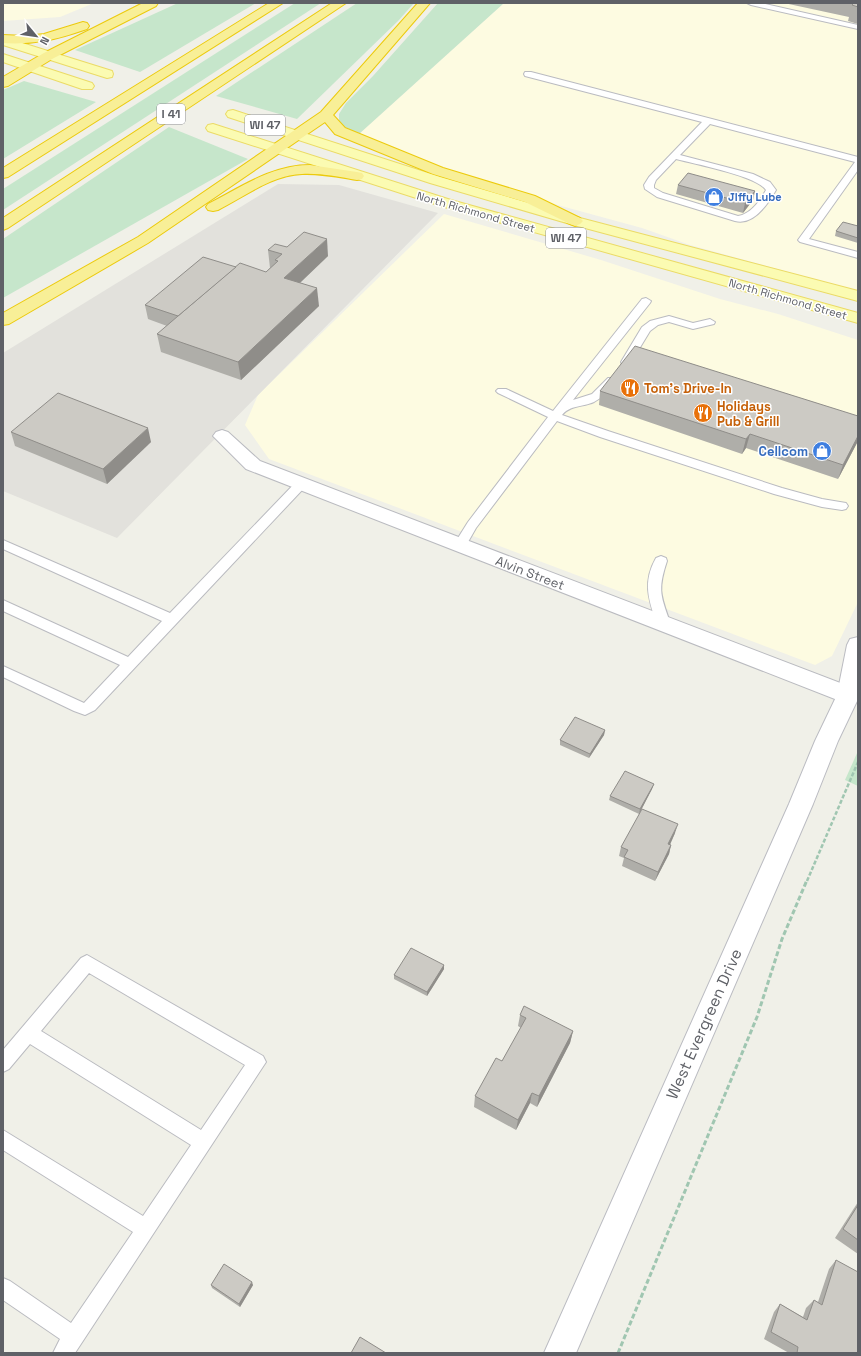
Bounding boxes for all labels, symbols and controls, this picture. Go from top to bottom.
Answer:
north arrow [16,16,56,56]
text: N [37,34,53,47]
road number: I 41 [157,104,185,124]
road number: WI 47 [245,115,285,135]
shop icon: Jiffy Lube [703,186,725,208]
street label: North Richmond Street [415,188,537,236]
place label: Jiffy Lube [728,190,782,204]
road number: WI 47 [546,228,586,248]
street label: North Richmond Street [727,275,849,323]
restaurant icon: Tom's Drive-In [619,377,641,399]
place label: Tom's Drive-In [644,380,732,397]
place label: Holidays Pub & Grill [717,398,780,430]
restaurant icon: Holidays Pub & Grill [692,402,714,424]
shop icon: Cellcom [811,440,833,462]
place label: Cellcom [759,443,808,460]
street label: Alvin Street [493,552,567,594]
street label: West Evergreen Drive [661,945,747,1103]

